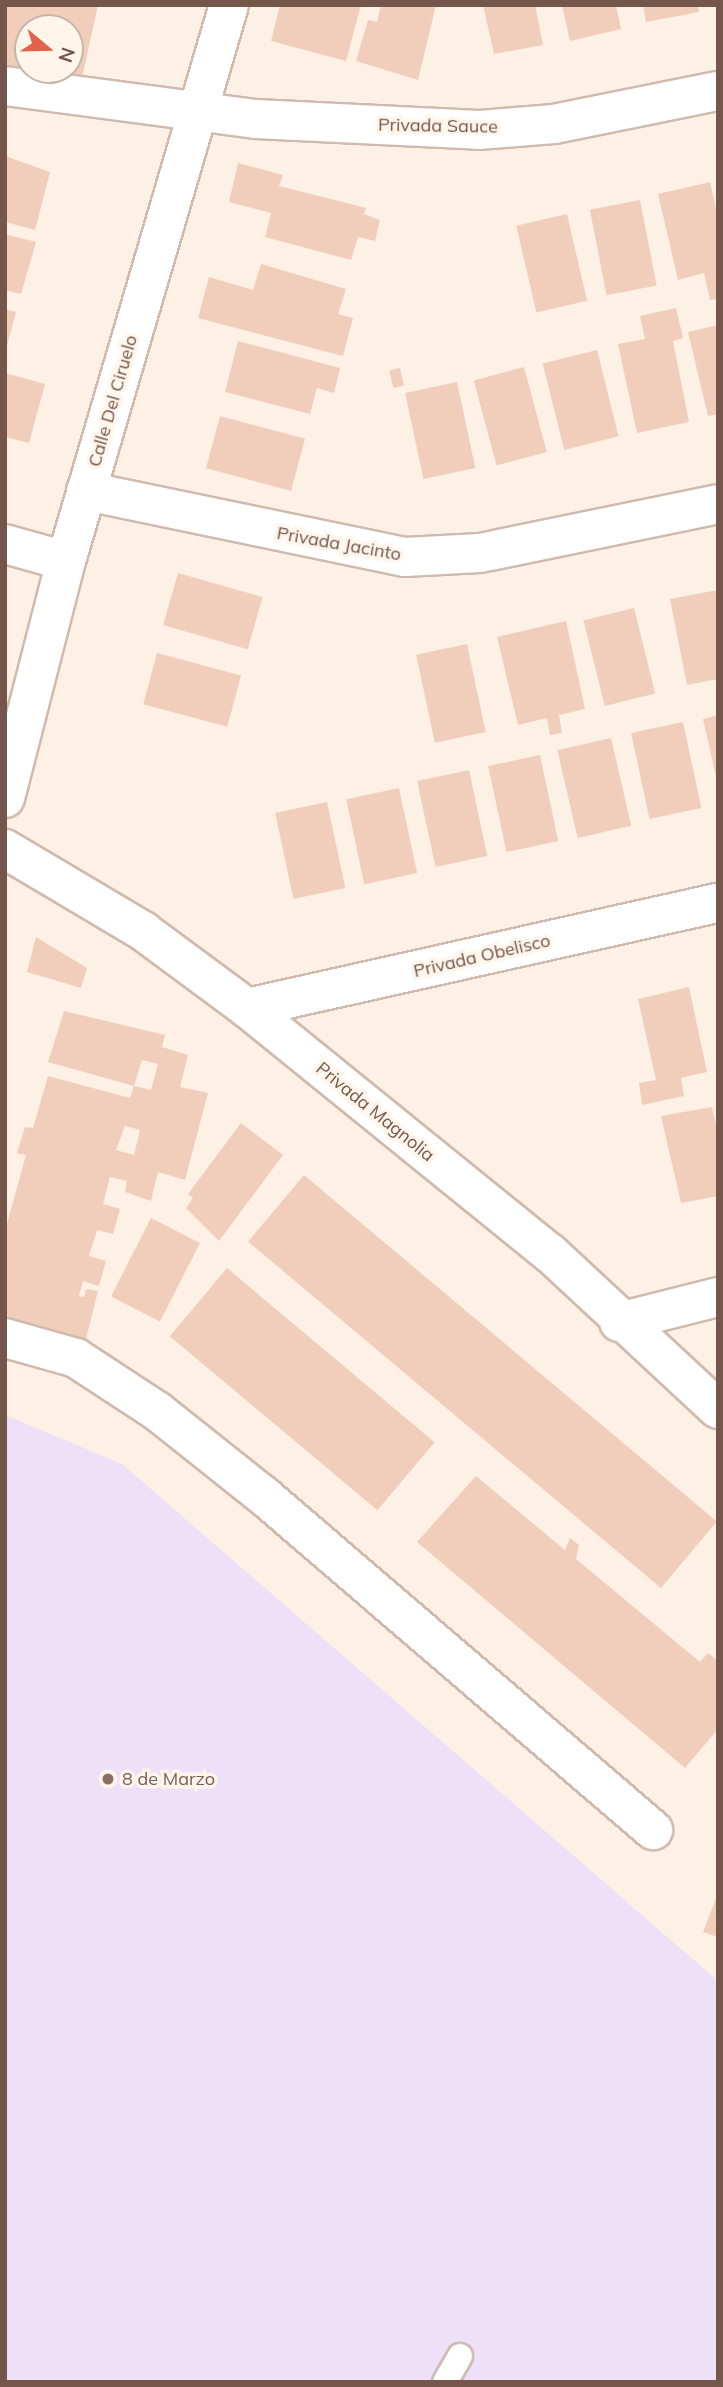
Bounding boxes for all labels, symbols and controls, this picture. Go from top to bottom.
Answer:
north arrow [14,14,84,84]
text: N [53,44,81,66]
street label: Privada Sauce [378,114,498,138]
street label: Calle Del Ciruelo [84,333,142,469]
street label: Privada Jacinto [275,522,403,566]
street label: Privada Obelisco [411,930,553,982]
street label: Privada Magnolia [311,1058,439,1166]
place label: 8 de Marzo [122,1768,215,1790]
marker: 8 de Marzo [100,1771,116,1787]

